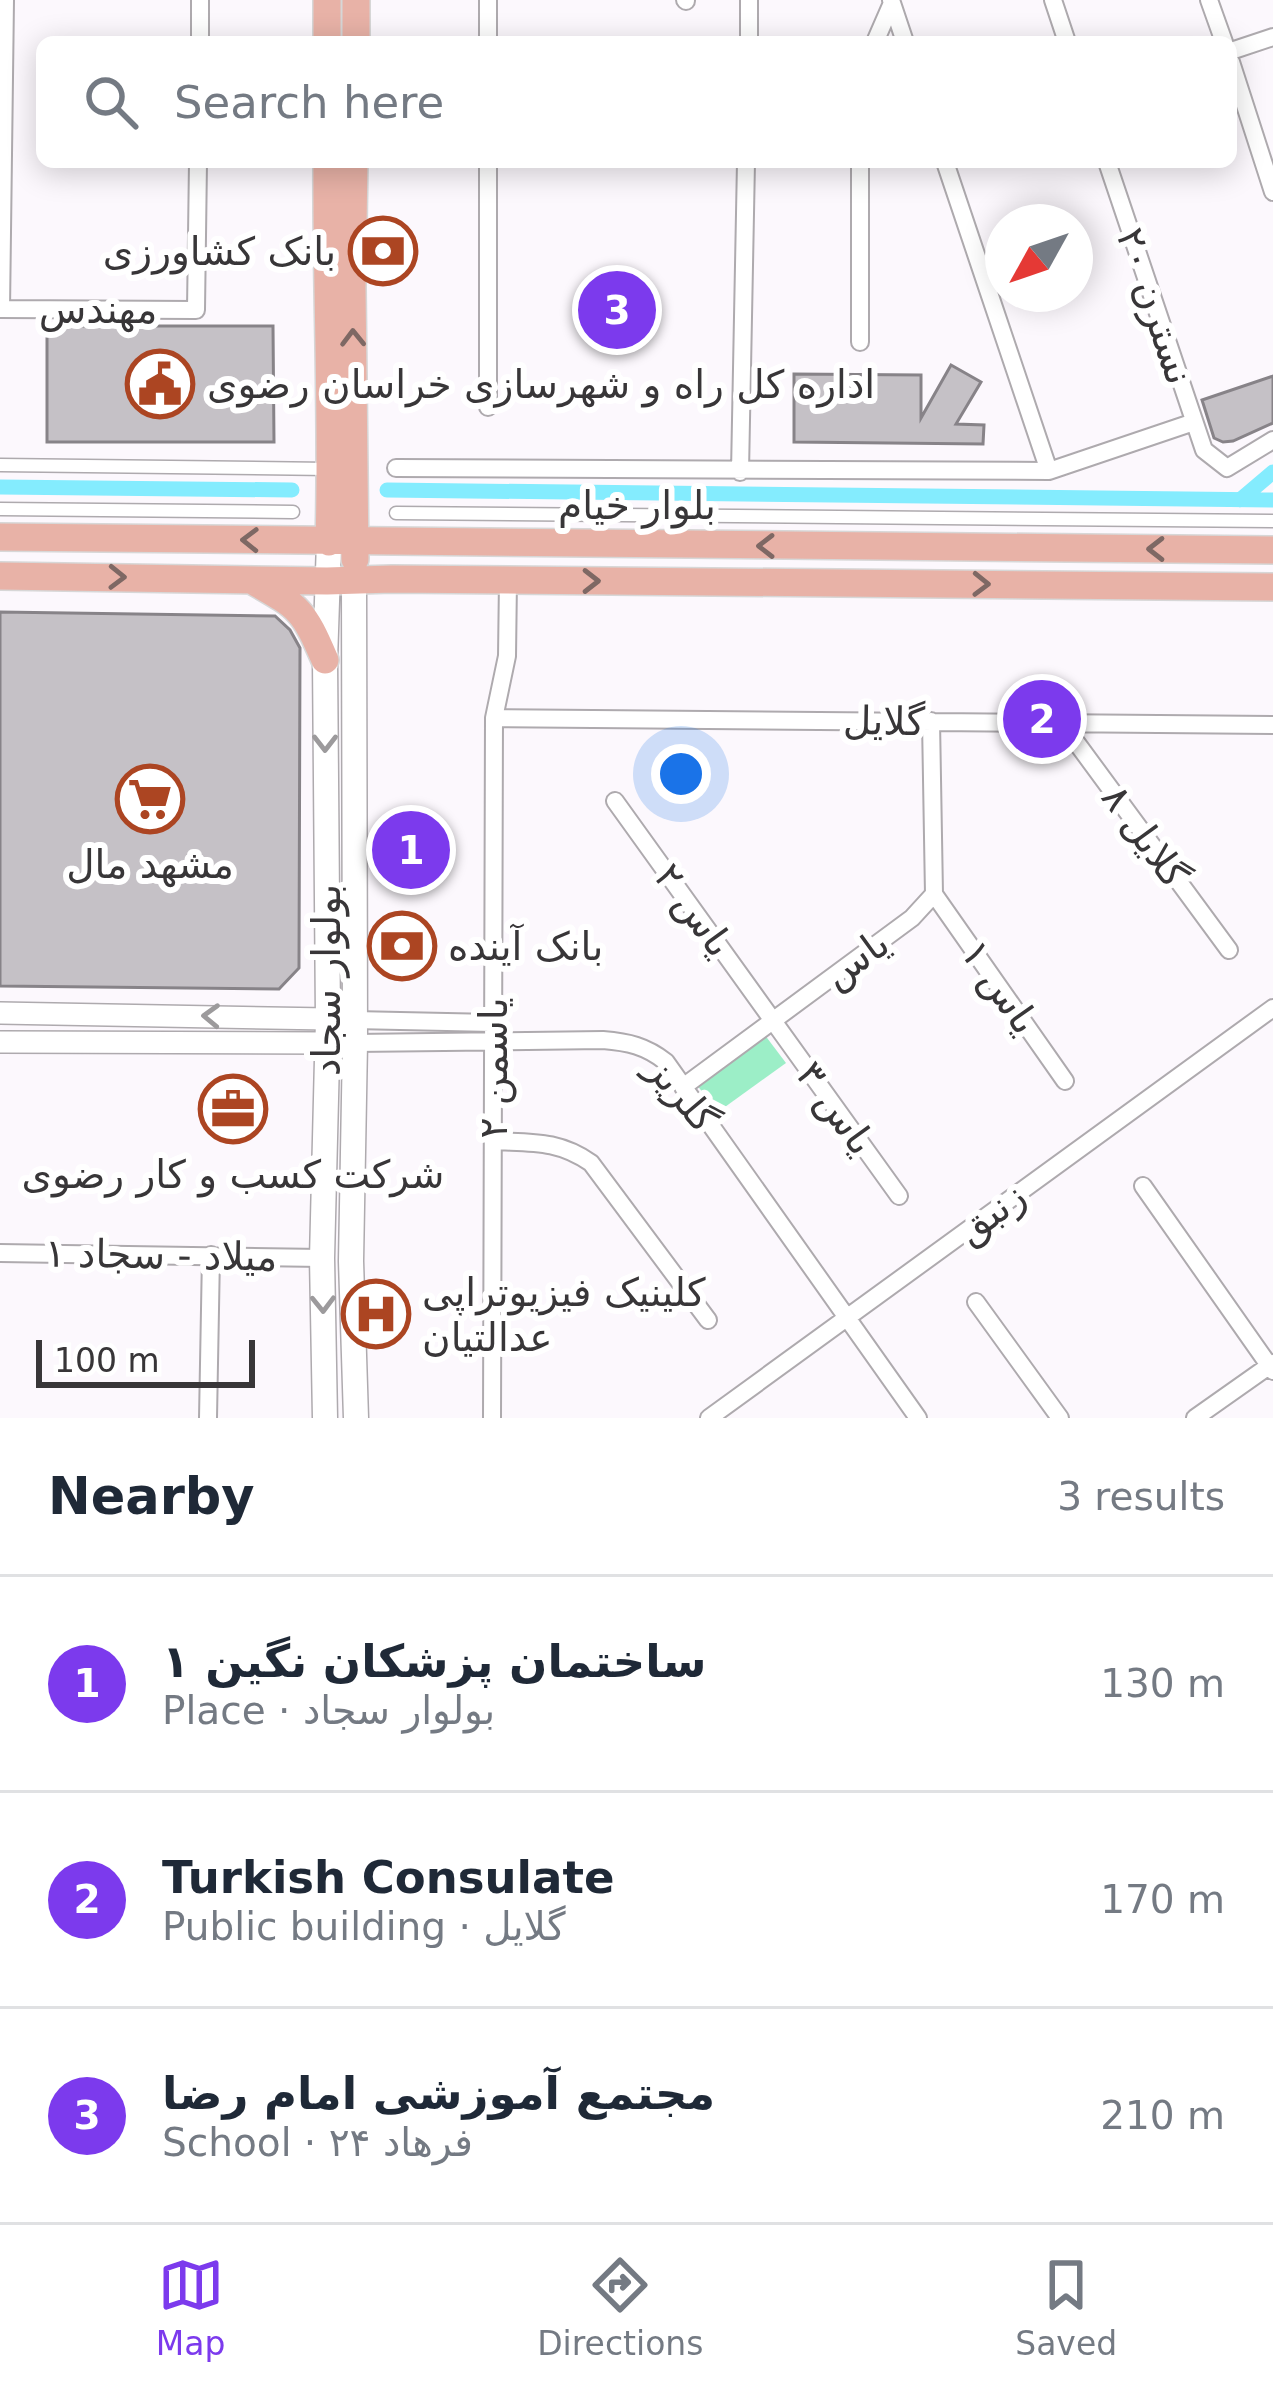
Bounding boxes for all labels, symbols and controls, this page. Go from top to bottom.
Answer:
search box [36,36,1237,168]
icon: search [78,69,144,135]
text: Search here [174,76,444,129]
north arrow [985,204,1093,312]
bank icon: بانک کشاورزی [348,216,418,286]
street label: نسترن ۲۰ [1106,222,1203,390]
place label: بانک کشاورزی [103,229,336,275]
pin: 3 [578,265,656,355]
street label: مهندس [39,287,157,333]
one-way arrow [340,328,366,346]
public building icon: اداره کل راه و شهرسازی خراسان رضوی [125,349,195,419]
place label: اداره کل راه و شهرسازی خراسان رضوی [207,362,875,408]
street label: بلوار خیام [558,483,716,529]
one-way arrow [240,527,259,553]
one-way arrow [756,533,775,559]
one-way arrow [1146,536,1164,562]
one-way arrow [108,564,127,590]
one-way arrow [583,568,601,594]
one-way arrow [972,571,991,597]
pin: 2 [1003,674,1081,764]
street label: گلایل [842,698,926,744]
one-way arrow [312,735,338,753]
your location [651,744,711,804]
supermarket icon: مشهد مال [115,764,185,834]
street label: گلایل ۸ [1093,776,1197,896]
pin: 1 [372,805,450,895]
place label: مشهد مال [66,842,234,888]
street label: یاس ۲ [645,855,743,965]
street label: بولوار سجاد [304,884,350,1076]
bank icon: بانک آینده [367,911,437,981]
street label: یاس [814,920,898,998]
place label: بانک آینده [448,923,603,969]
street label: یاس ۱ [952,932,1048,1042]
street label: یاسمن ۲ [471,998,517,1139]
one-way arrow [201,1003,220,1029]
street label: گلریز [635,1045,727,1142]
street label: یاس ۳ [787,1053,885,1163]
office icon: شرکت کسب و کار رضوی [198,1074,268,1144]
place label: شرکت کسب و کار رضوی [21,1152,445,1198]
street label: زنبق [948,1173,1035,1254]
street label: میلاد - سجاد ۱ [44,1230,278,1280]
place label: کلینیک فیزیوتراپی عدالتیان [422,1270,706,1360]
hospital icon: کلینیک فیزیوتراپی عدالتیان [341,1279,411,1349]
one-way arrow [310,1296,336,1314]
scale bar [36,1334,255,1387]
text: 100 m [54,1341,160,1380]
text: Nearby [48,1467,255,1526]
text: 3 results [1057,1474,1225,1519]
text: ساختمان پزشکان نگین ۱ [162,1635,706,1688]
text: 1 [73,1661,101,1706]
text: 130 m [1100,1661,1225,1706]
text: Place · بولوار سجاد [162,1688,495,1733]
text: Turkish Consulate [162,1851,614,1904]
text: 2 [73,1877,101,1922]
text: 170 m [1100,1877,1225,1922]
text: Public building · گلایل [162,1904,565,1949]
text: مجتمع آموزشی امام رضا [162,2067,715,2120]
text: 3 [73,2093,101,2138]
text: 210 m [1100,2093,1225,2138]
text: School · فرهاد ۲۴ [162,2120,473,2165]
tab: Map [156,2252,226,2363]
tab: Directions [537,2252,703,2363]
tab: Saved [1015,2252,1117,2363]

